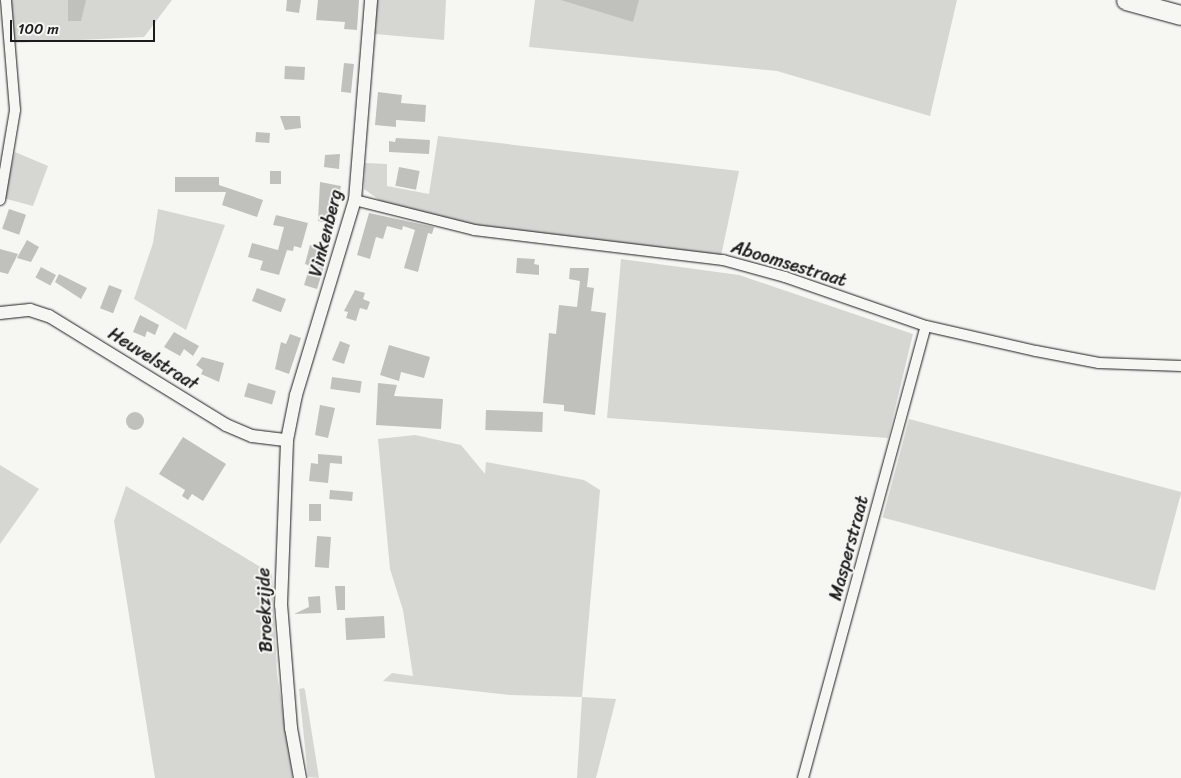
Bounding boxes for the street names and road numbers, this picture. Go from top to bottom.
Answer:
street label: Vinkenberg [305,187,347,279]
street label: Aboomsestraat [729,236,849,292]
street label: Heuvelstraat [104,323,202,395]
street label: Masperstraat [825,493,873,603]
street label: Broekzijde [253,567,277,653]

